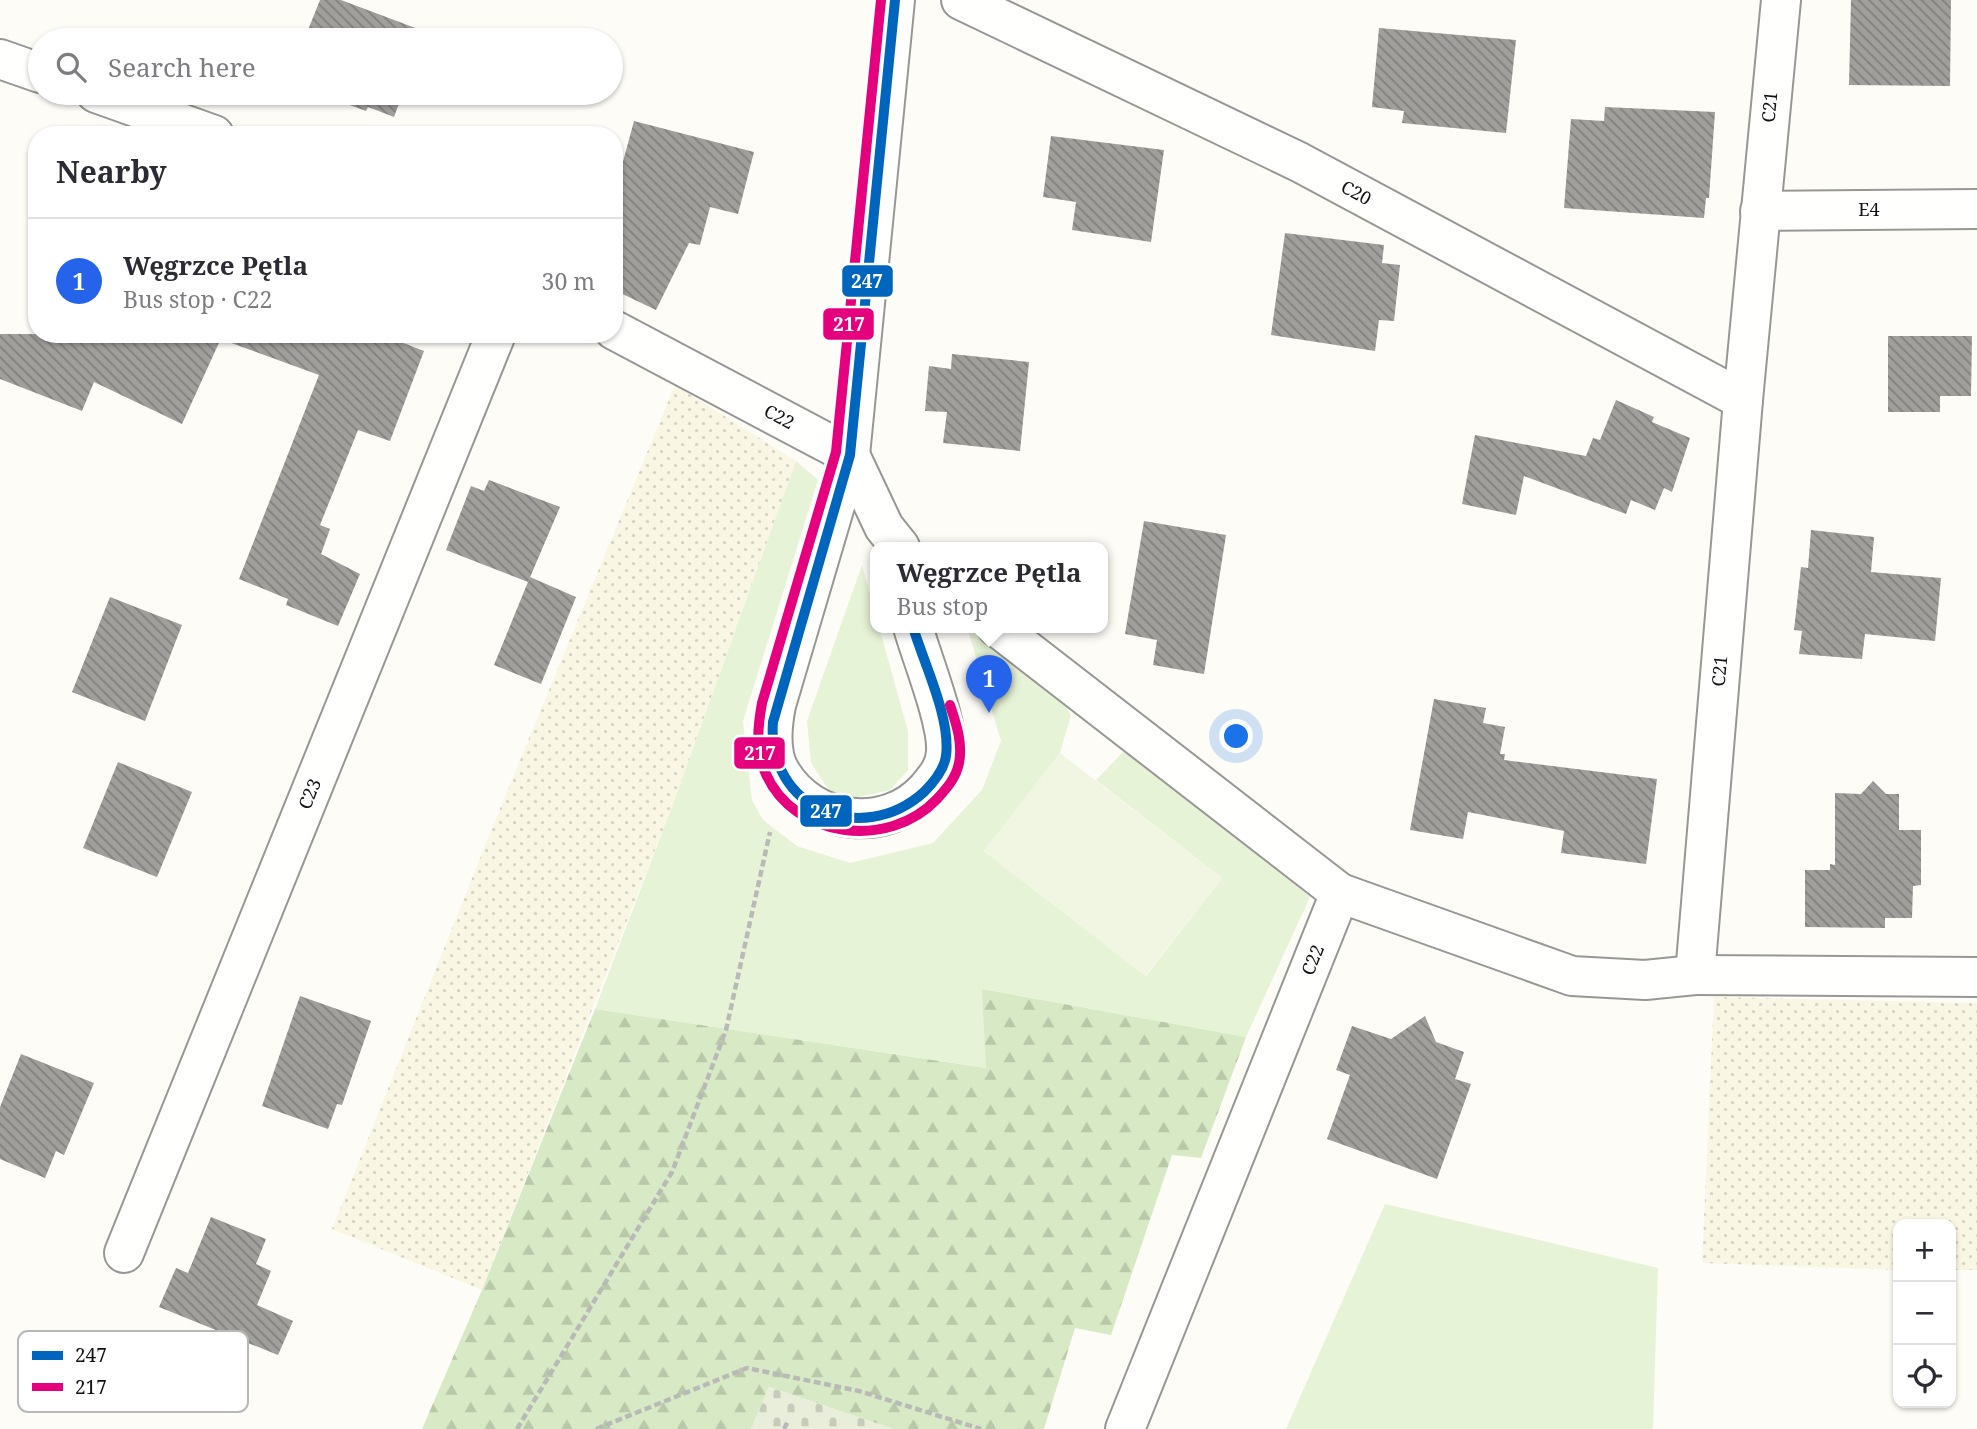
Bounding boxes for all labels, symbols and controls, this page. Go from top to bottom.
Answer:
search box [28,28,623,105]
icon: search [52,48,90,86]
text: Search here [108,49,256,85]
street label: C21 [1756,90,1782,123]
text: Nearby [56,151,167,192]
street label: C20 [1337,174,1376,210]
street label: E4 [1858,197,1880,221]
text: Węgrzce Pętla [123,247,308,283]
line badge: 247 [841,264,894,298]
text: 1 [73,265,86,297]
text: 30 m [542,265,595,297]
text: 247 [851,268,883,294]
text: Bus stop · C22 [123,283,272,315]
line badge: 217 [822,307,875,341]
text: 217 [833,311,865,337]
street label: C22 [760,398,799,434]
popup [870,542,1108,633]
text: Węgrzce Pętla [897,554,1082,590]
text: Bus stop [897,590,988,622]
street label: C21 [1706,654,1732,687]
pin: 1 [966,655,1012,713]
your location [1219,719,1253,753]
line badge: 217 [733,736,786,770]
text: 217 [744,740,776,766]
street label: C23 [292,775,326,813]
line badge: 247 [799,794,853,828]
text: 247 [810,798,842,824]
street label: C22 [1295,941,1329,979]
map controls [1893,1219,1956,1408]
button: + [1893,1219,1956,1282]
button: − [1893,1282,1956,1345]
legend [18,1331,248,1412]
text: 247 [75,1342,107,1368]
button: locate [1893,1345,1956,1408]
text: 217 [75,1374,107,1400]

